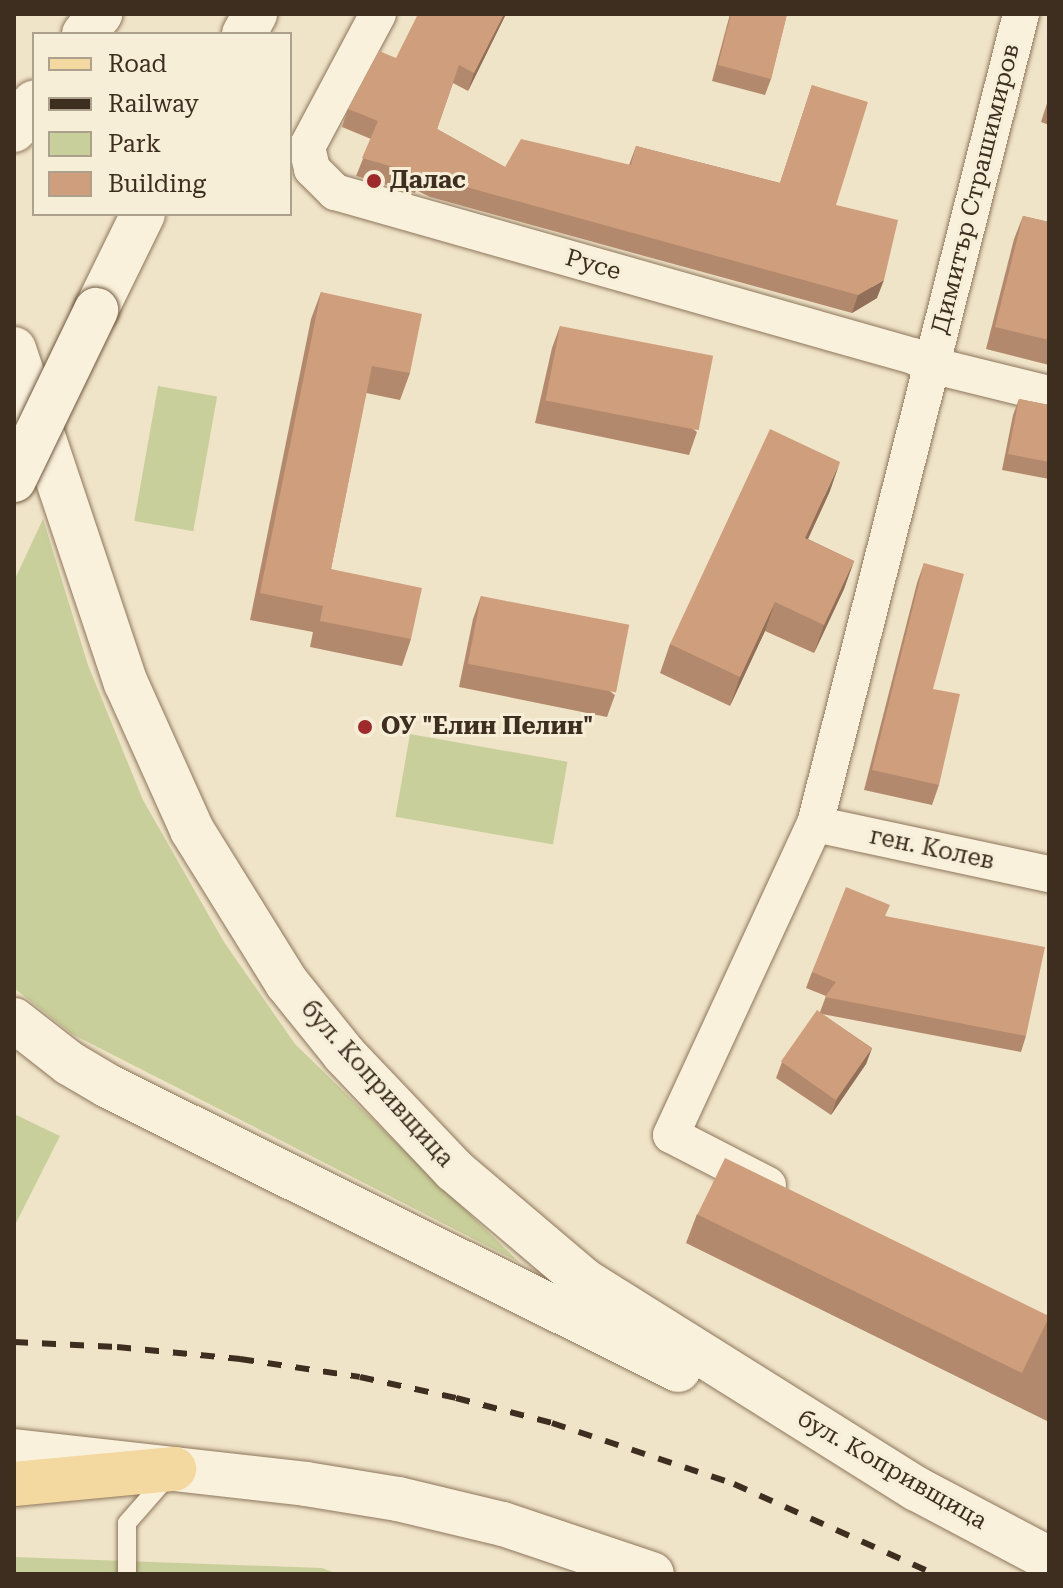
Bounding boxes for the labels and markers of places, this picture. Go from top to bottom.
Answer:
place label: Далас [390,167,466,195]
marker: Далас [365,172,383,190]
place label: ОУ "Елин Пелин" [381,713,593,741]
marker: ОУ "Елин Пелин" [356,718,374,736]

